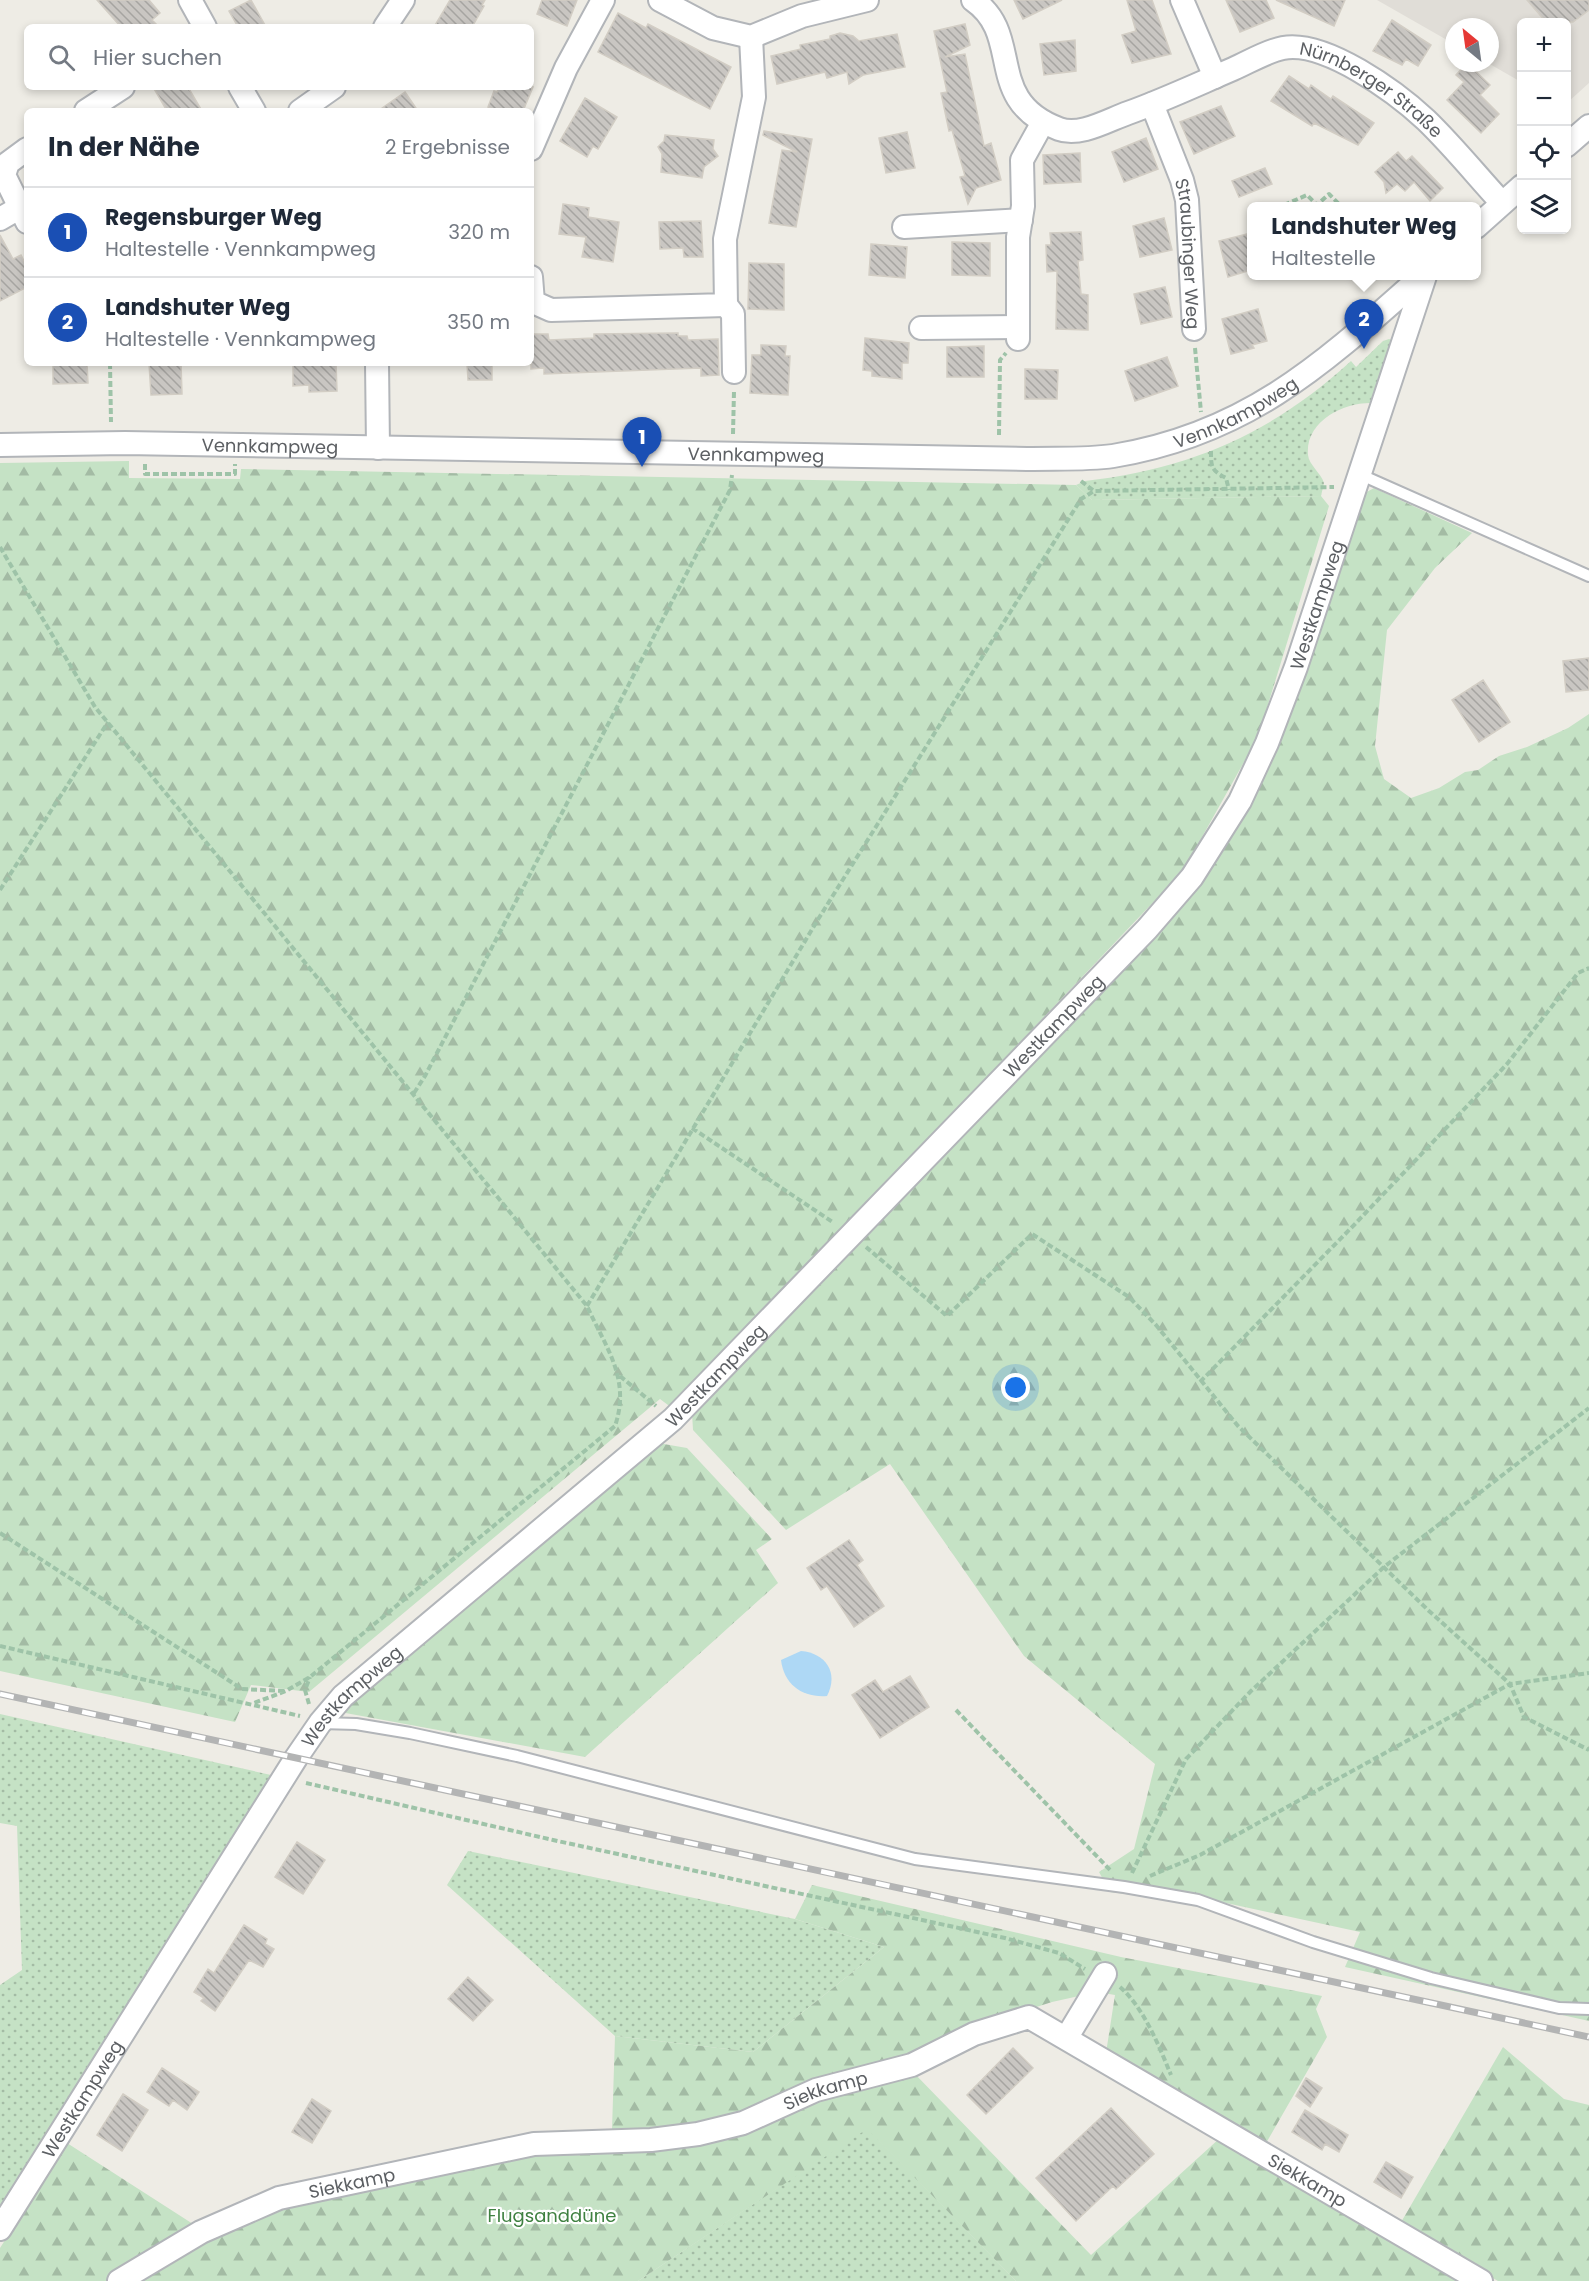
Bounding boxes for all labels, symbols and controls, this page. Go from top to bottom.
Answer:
north arrow [1445,18,1499,72]
map controls [1517,18,1571,234]
button: + [1517,18,1571,72]
search box [24,24,534,90]
street label: Nürnberger Straße [1298,35,1449,143]
icon: search [45,41,78,74]
text: Hier suchen [93,42,222,73]
button: − [1517,72,1571,126]
button: locate [1517,126,1571,180]
text: In der Nähe [48,129,200,165]
text: 2 Ergebnisse [385,133,510,161]
street label: Straubinger Weg [1170,176,1206,330]
button: layers [1517,180,1571,234]
text: Regensburger Weg [105,202,322,233]
popup [1247,202,1481,280]
text: Landshuter Weg [1271,211,1457,242]
text: 1 [64,218,71,246]
text: 320 m [448,218,510,246]
text: Haltestelle · Vennkampweg [105,235,376,263]
text: Haltestelle [1271,244,1376,272]
text: Landshuter Weg [105,292,290,323]
pin: 2 [1344,300,1384,349]
text: 2 [62,308,73,336]
text: 350 m [447,308,510,336]
text: Haltestelle · Vennkampweg [105,325,376,353]
street label: Vennkampweg [1170,371,1302,454]
pin: 1 [622,418,662,467]
street label: Vennkampweg [201,432,339,459]
street label: Vennkampweg [687,440,824,468]
street label: Westkampweg [1283,537,1349,673]
street label: Westkampweg [997,969,1109,1083]
street label: Westkampweg [659,1318,771,1432]
your location [1001,1373,1030,1402]
street label: Westkampweg [295,1639,407,1752]
street label: Westkampweg [35,2035,128,2162]
street label: Siekkamp [779,2065,870,2116]
street label: Siekkamp [1264,2147,1352,2213]
street label: Siekkamp [306,2161,397,2204]
park label: Flugsanddüne [488,2203,616,2228]

